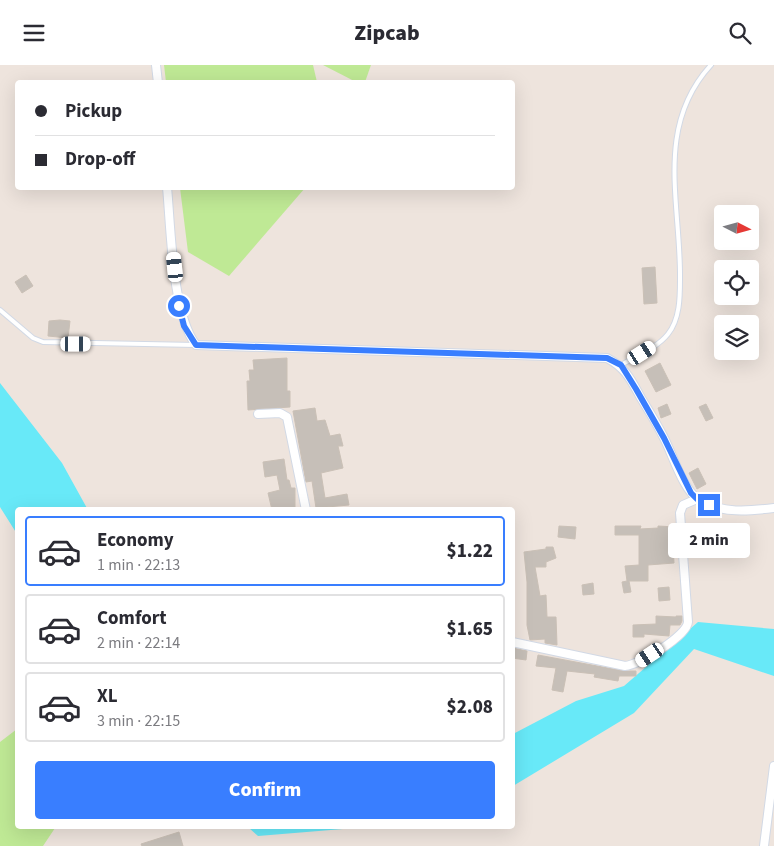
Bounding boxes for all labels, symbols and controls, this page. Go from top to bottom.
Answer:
text: Zipcab [354,17,420,49]
icon: menu [20,19,48,47]
icon: search [726,19,754,47]
text: Pickup [65,98,122,125]
text: Drop-off [65,146,135,173]
north arrow [714,205,759,250]
map controls [714,205,759,360]
car [165,251,184,283]
button: locate [714,260,759,305]
route start [168,295,190,317]
button: layers [714,315,759,360]
car [61,337,91,352]
car [625,339,658,367]
route end [698,494,720,516]
callout: 2 min [668,523,750,557]
text: Economy [97,527,174,554]
icon: car [37,529,82,574]
text: 2 min [689,529,729,551]
text: $1.22 [447,538,493,565]
text: 1 min · 22:13 [97,554,180,576]
text: Comfort [97,605,167,632]
icon: car [37,607,82,652]
text: $1.65 [447,616,493,643]
text: 2 min · 22:14 [97,632,180,654]
car [633,640,666,670]
text: XL [97,683,118,710]
icon: car [37,685,82,730]
text: $2.08 [447,694,493,721]
text: 3 min · 22:15 [97,710,180,732]
button: Confirm [35,761,495,819]

